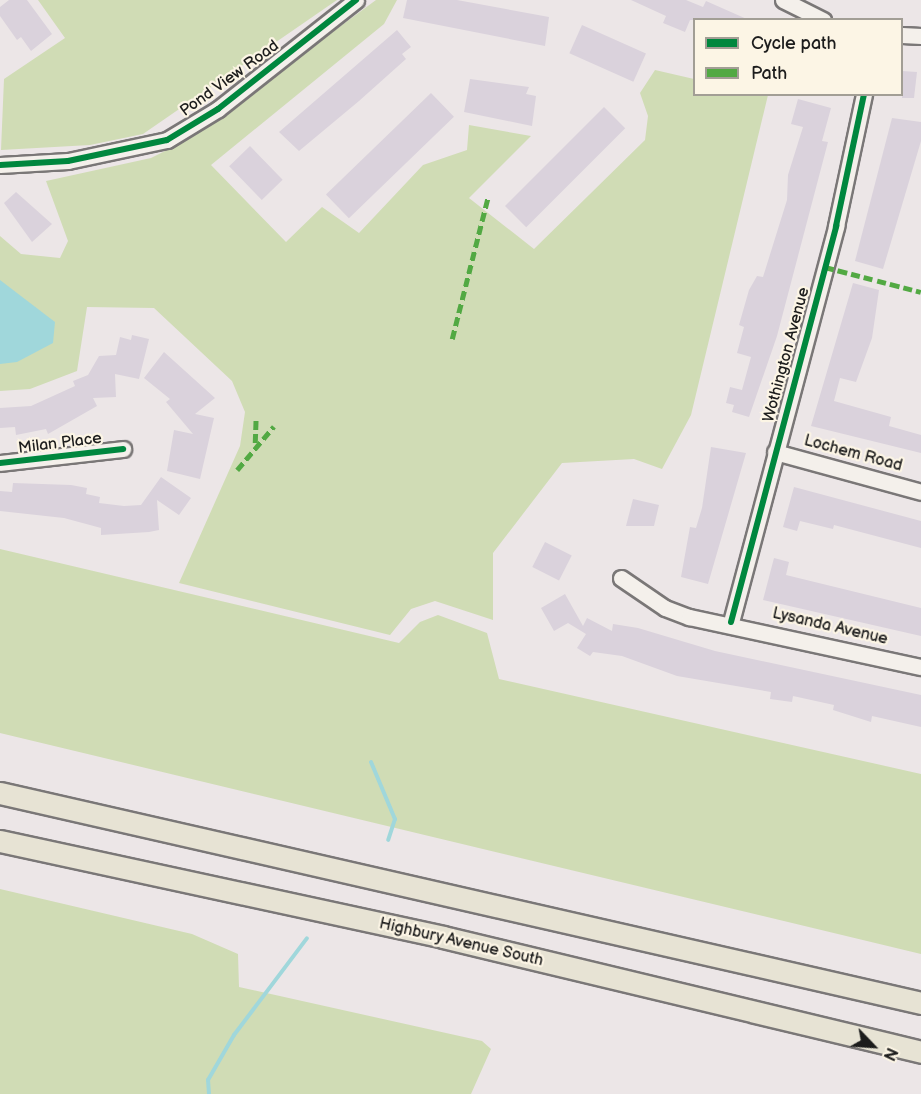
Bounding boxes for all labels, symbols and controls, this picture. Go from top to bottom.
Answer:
legend [693,18,903,96]
text: Cycle path [751,33,837,54]
street label: Pond View Road [177,37,283,121]
text: Path [751,63,787,84]
street label: Wothington Avenue [760,285,814,425]
street label: Milan Place [17,429,103,459]
street label: Lochem Road [802,432,904,476]
street label: Lysanda Avenue [770,604,890,650]
street label: Highbury Avenue South [377,915,545,971]
north arrow [843,1016,903,1076]
text: N [879,1044,901,1063]

